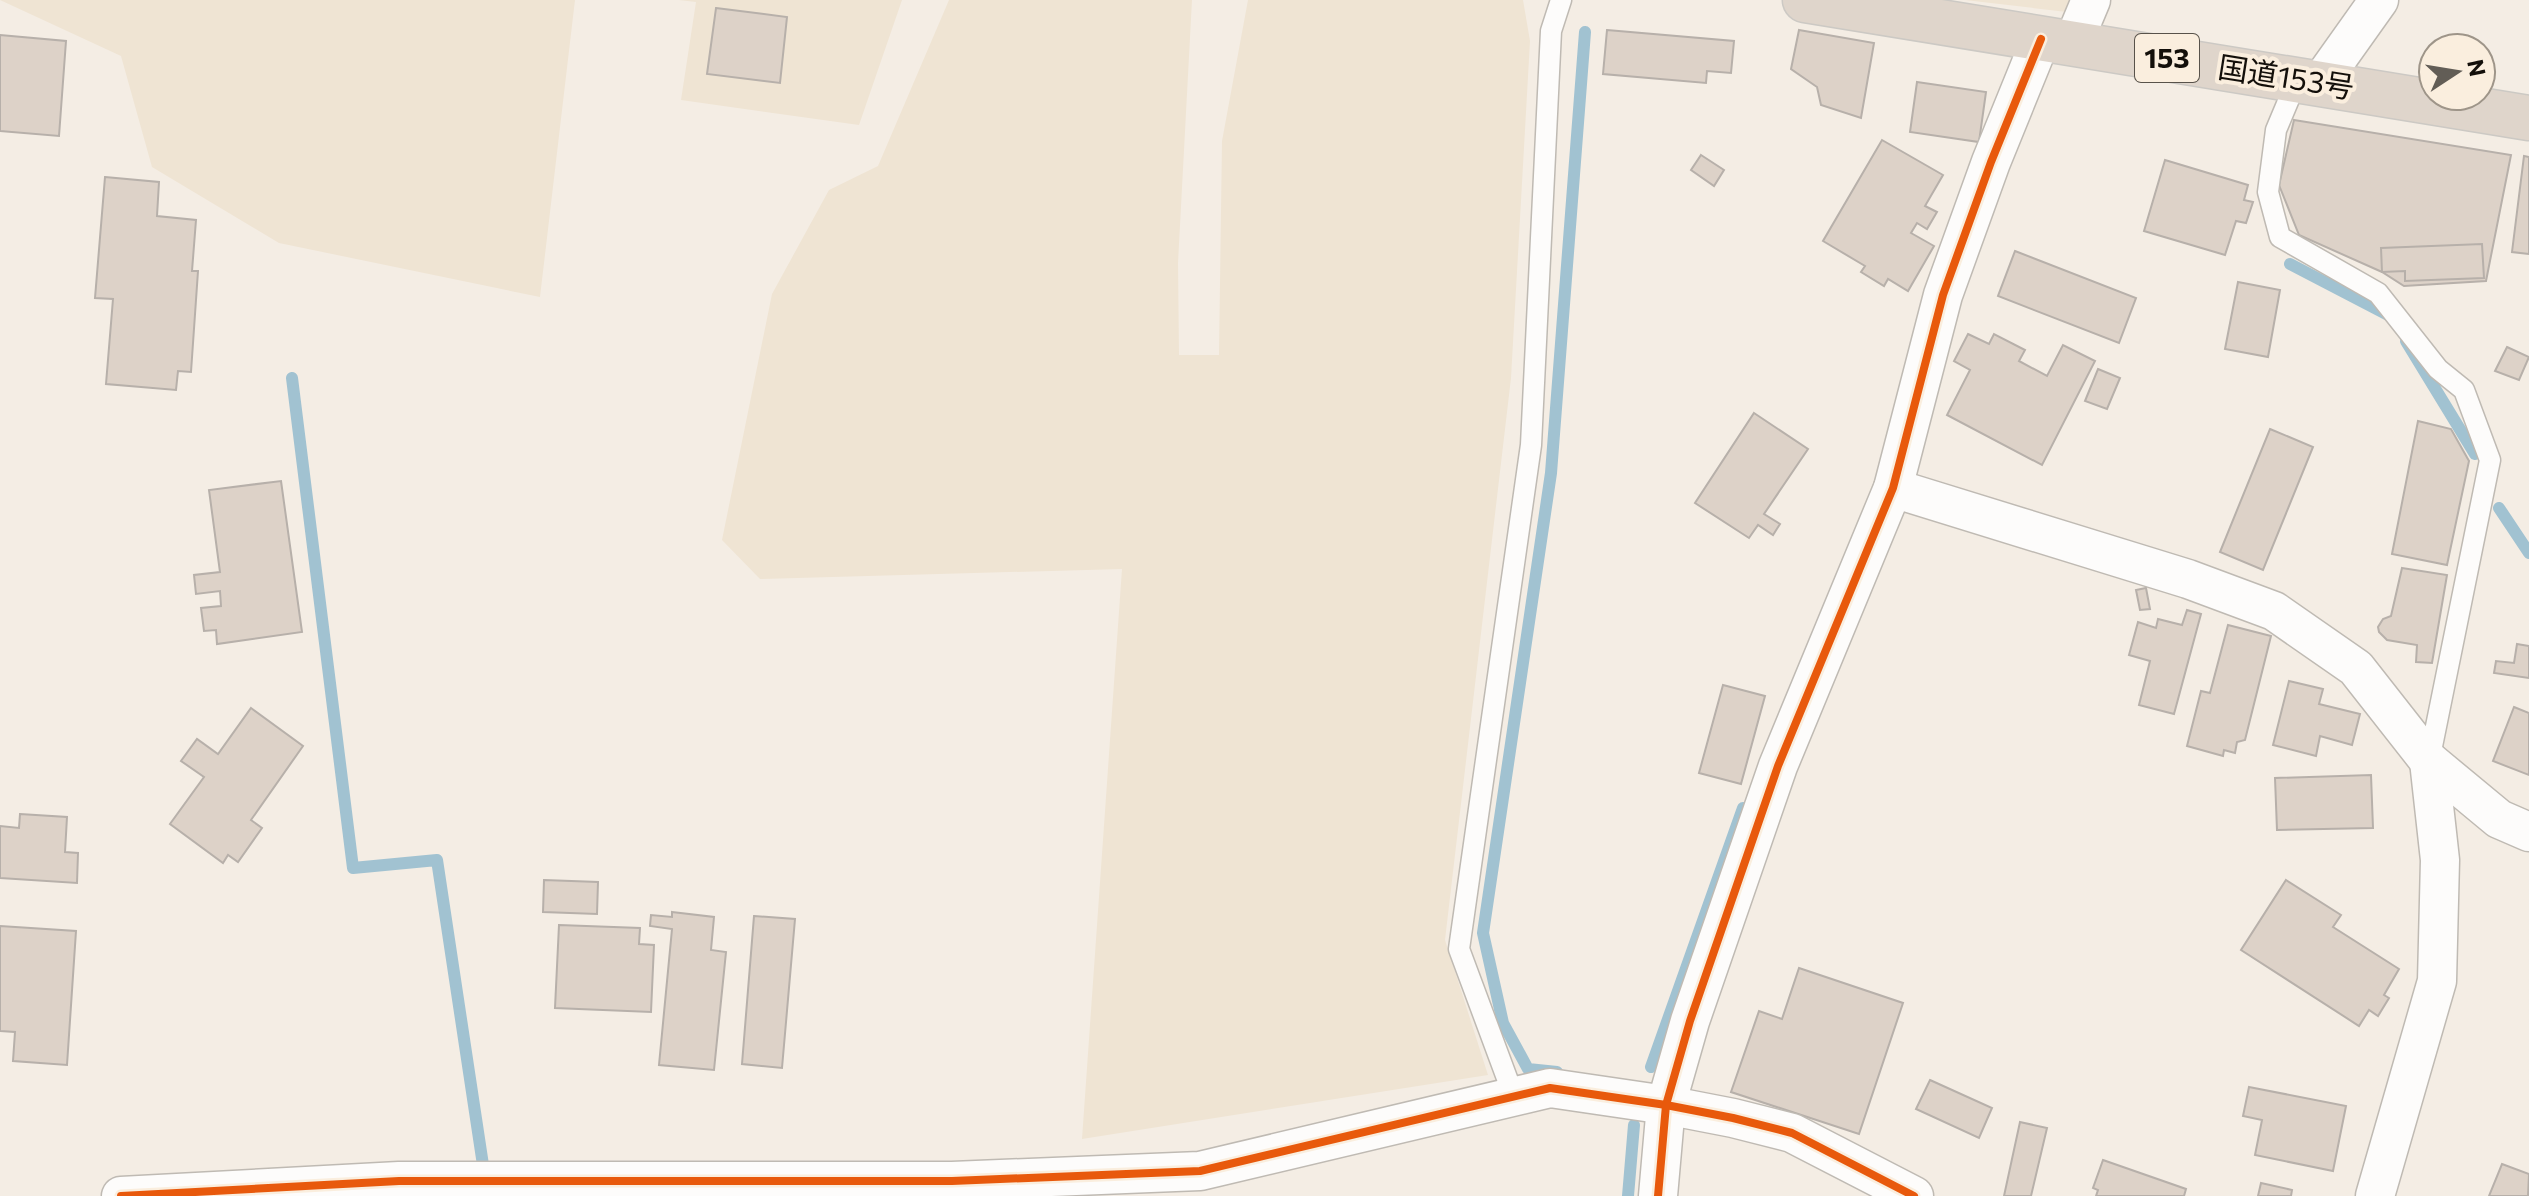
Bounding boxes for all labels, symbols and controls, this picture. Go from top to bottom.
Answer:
north arrow [2417,32,2497,112]
road number: 153 [2135,34,2199,82]
street label: 国道153号 [2216,47,2357,105]
text: N [2462,57,2492,79]

